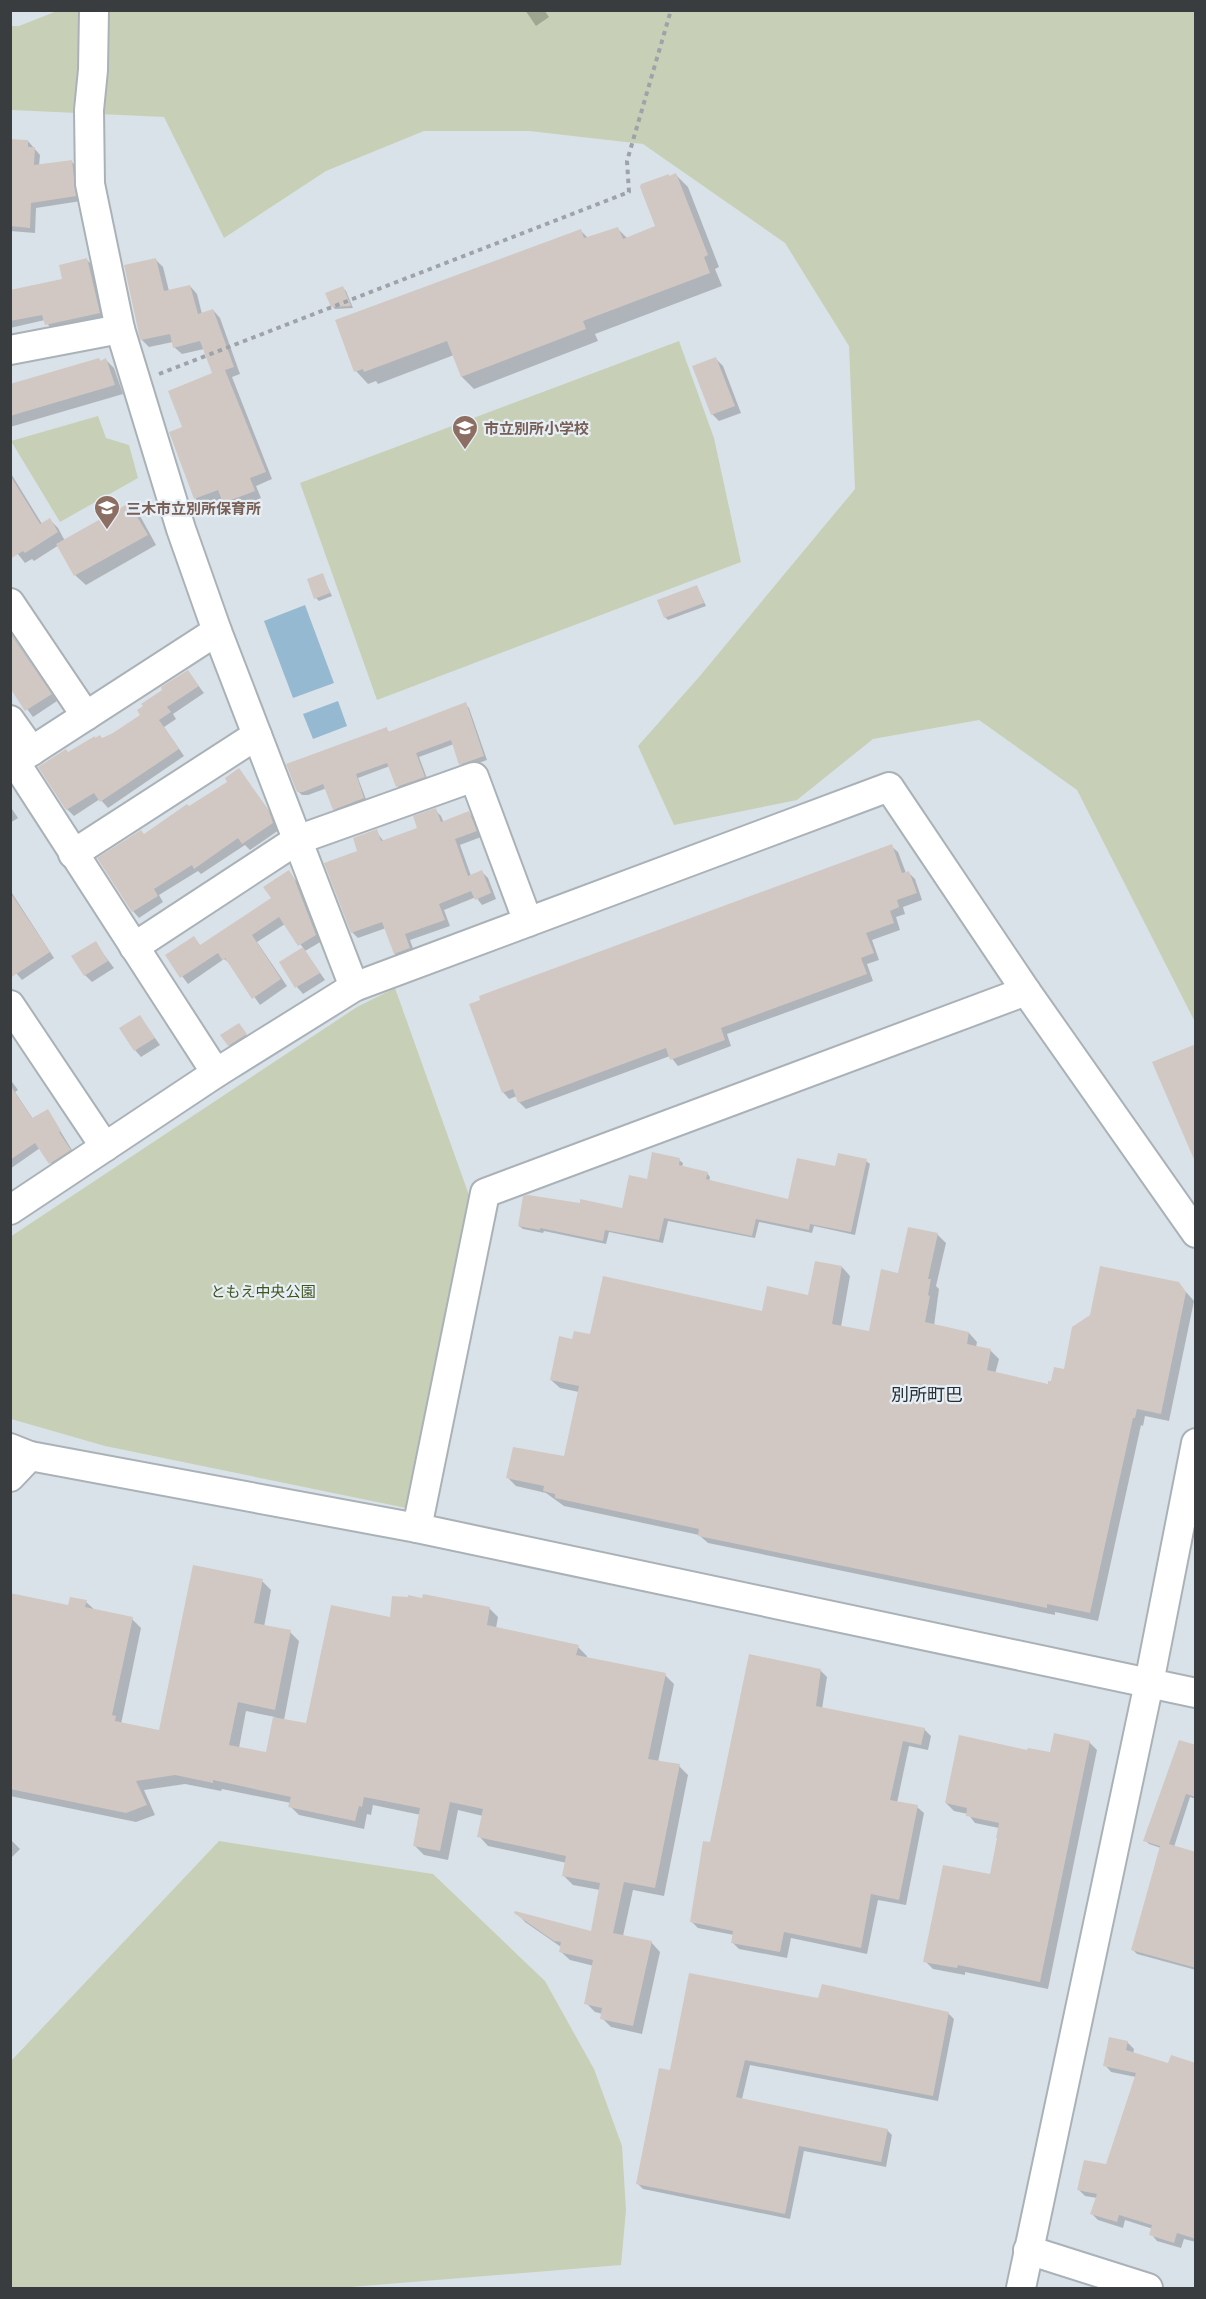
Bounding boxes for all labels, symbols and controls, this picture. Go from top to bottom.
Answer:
school or university icon: 市立別所小学校 [450,413,480,451]
place label: 市立別所小学校 [484,419,589,438]
school or university icon: 三木市立別所保育所 [92,493,122,531]
place label: 三木市立別所保育所 [126,499,261,518]
park label: ともえ中央公園 [210,1282,316,1301]
district label: 別所町巴 [891,1383,963,1406]

